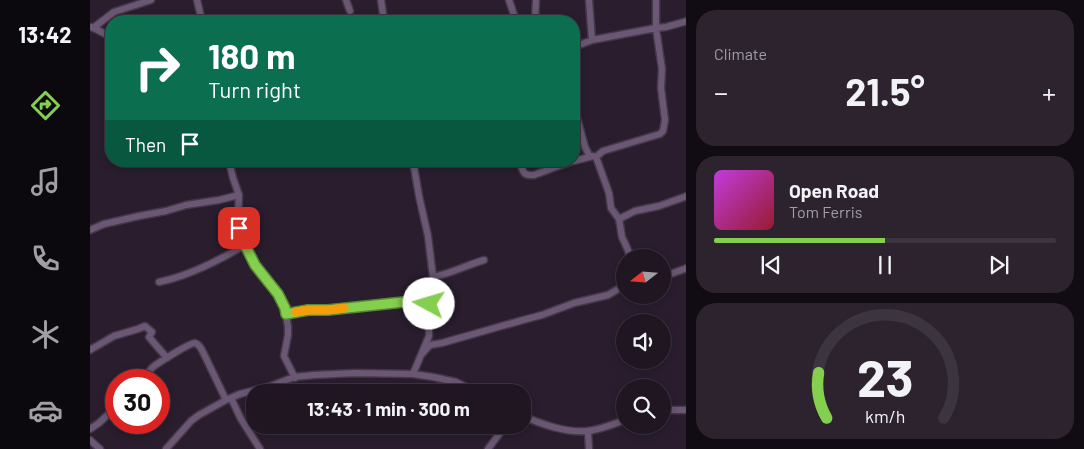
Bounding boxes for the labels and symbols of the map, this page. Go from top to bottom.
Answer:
pin [218,207,260,249]
north arrow [616,249,671,304]
position arrow [402,277,454,329]
speed limit sign: 30 [105,369,170,434]

